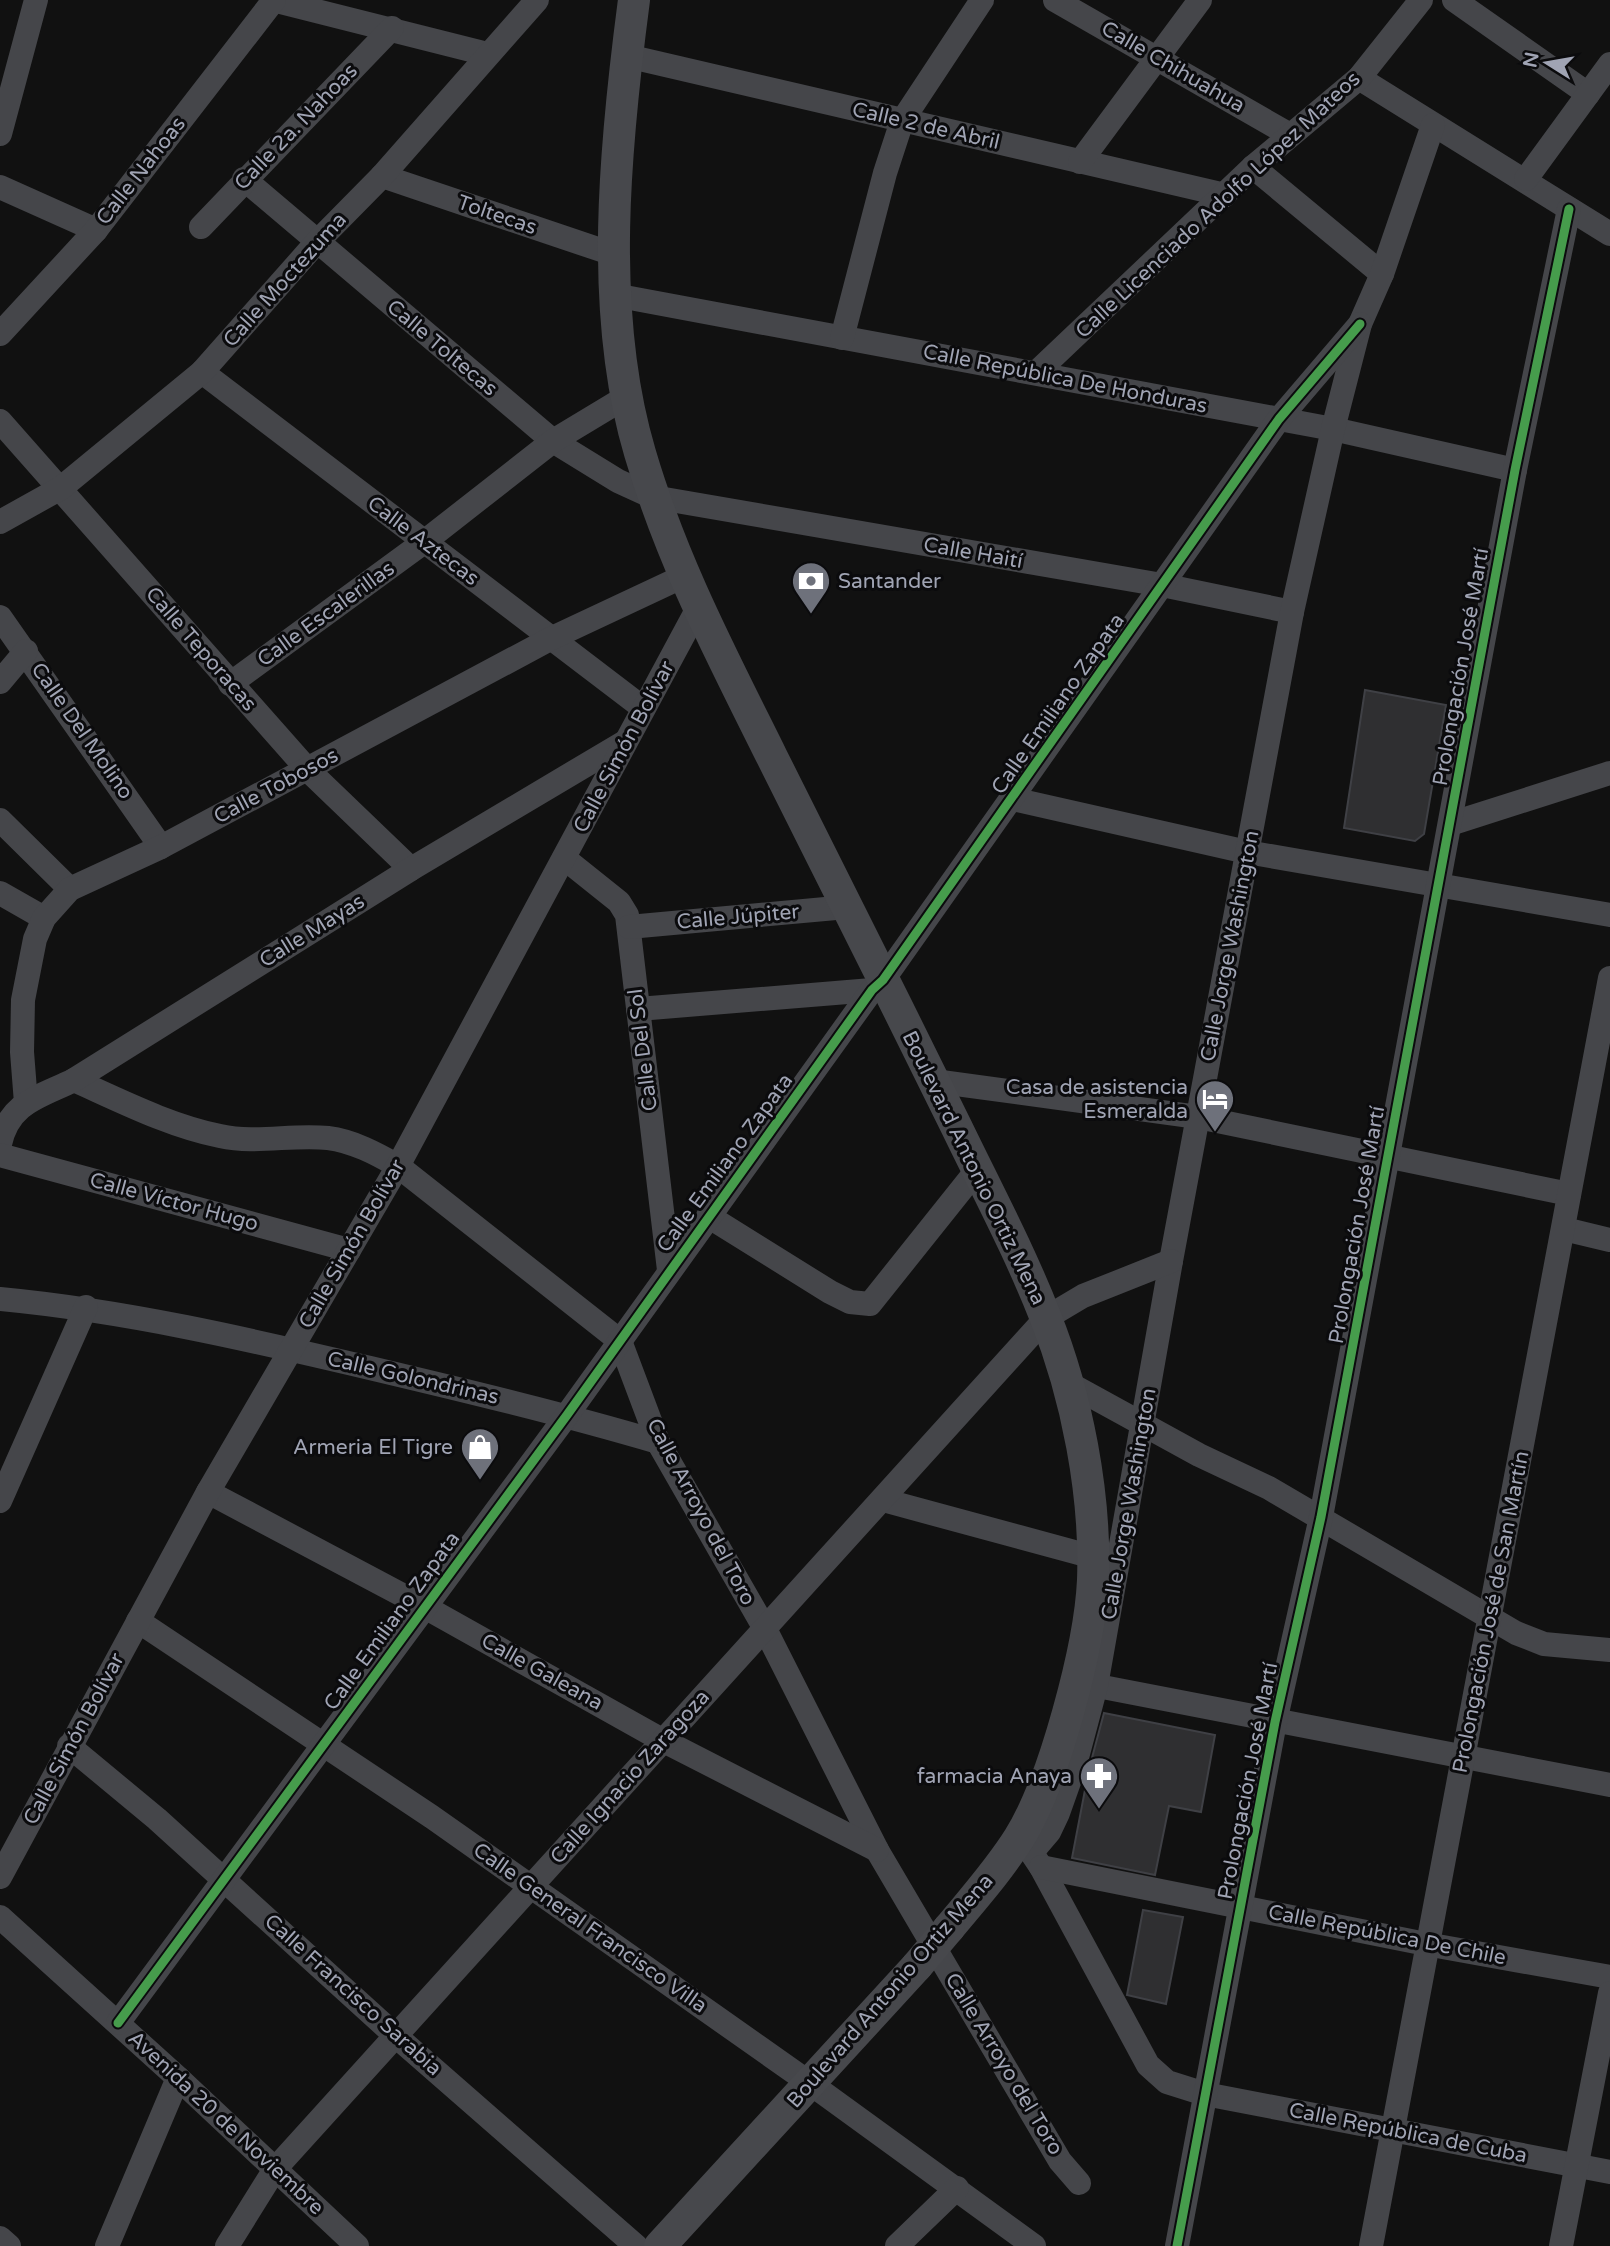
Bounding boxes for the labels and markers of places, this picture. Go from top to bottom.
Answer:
bank icon: Santander [790,560,832,615]
place label: Santander [838,569,941,594]
place label: Casa de asistencia Esmeralda [1006,1075,1188,1124]
hotel icon: Casa de asistencia Esmeralda [1194,1078,1236,1133]
shop icon: Armeria El Tigre [459,1426,501,1481]
place label: Armeria El Tigre [293,1435,453,1460]
pharmacy icon: farmacia Anaya [1078,1755,1120,1810]
place label: farmacia Anaya [917,1764,1072,1789]

